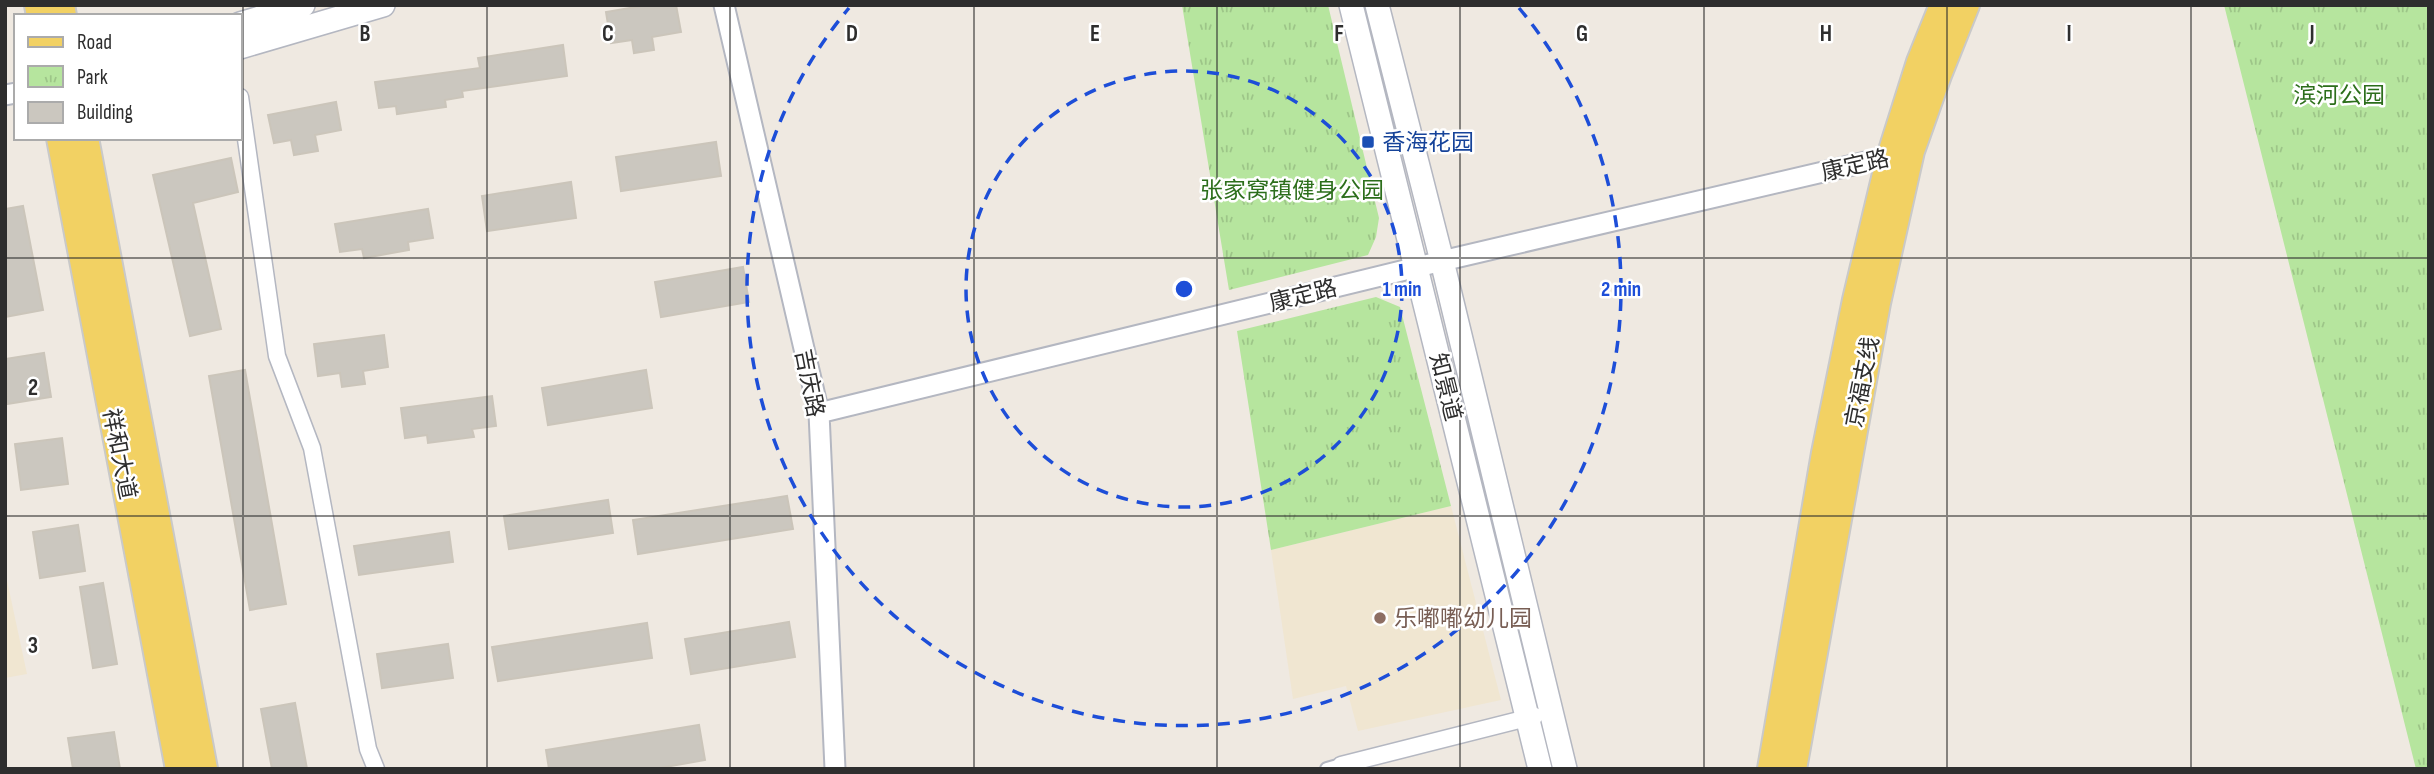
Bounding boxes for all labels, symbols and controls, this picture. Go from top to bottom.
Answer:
legend [14,14,242,140]
text: B [360,20,371,48]
text: C [602,20,614,48]
text: D [846,20,858,48]
text: E [1090,20,1100,48]
text: F [1334,20,1344,48]
text: G [1576,20,1588,48]
text: H [1820,20,1832,48]
text: I [2066,20,2072,48]
text: J [2308,20,2315,48]
text: Road [77,30,112,55]
text: Park [77,65,108,90]
park label: 滨河公园 [2293,82,2385,110]
text: Building [77,100,133,125]
place label: 香海花园 [1382,129,1474,157]
marker: 香海花园 [1360,134,1376,150]
street label: 康定路 [1818,145,1892,187]
park label: 张家窝镇健身公园 [1200,177,1384,205]
street label: 康定路 [1266,274,1340,318]
centre of rings [1172,277,1196,301]
text: 1 min [1382,277,1422,302]
text: 2 min [1601,277,1641,302]
street label: 京福支线 [1840,334,1886,430]
street label: 吉庆路 [789,347,829,420]
street label: 知景道 [1423,350,1467,424]
text: 2 [28,374,38,402]
street label: 祥和大道 [96,406,142,502]
place label: 乐嘟嘟幼儿园 [1394,605,1532,633]
marker: 乐嘟嘟幼儿园 [1372,610,1388,626]
text: 3 [28,632,38,660]

